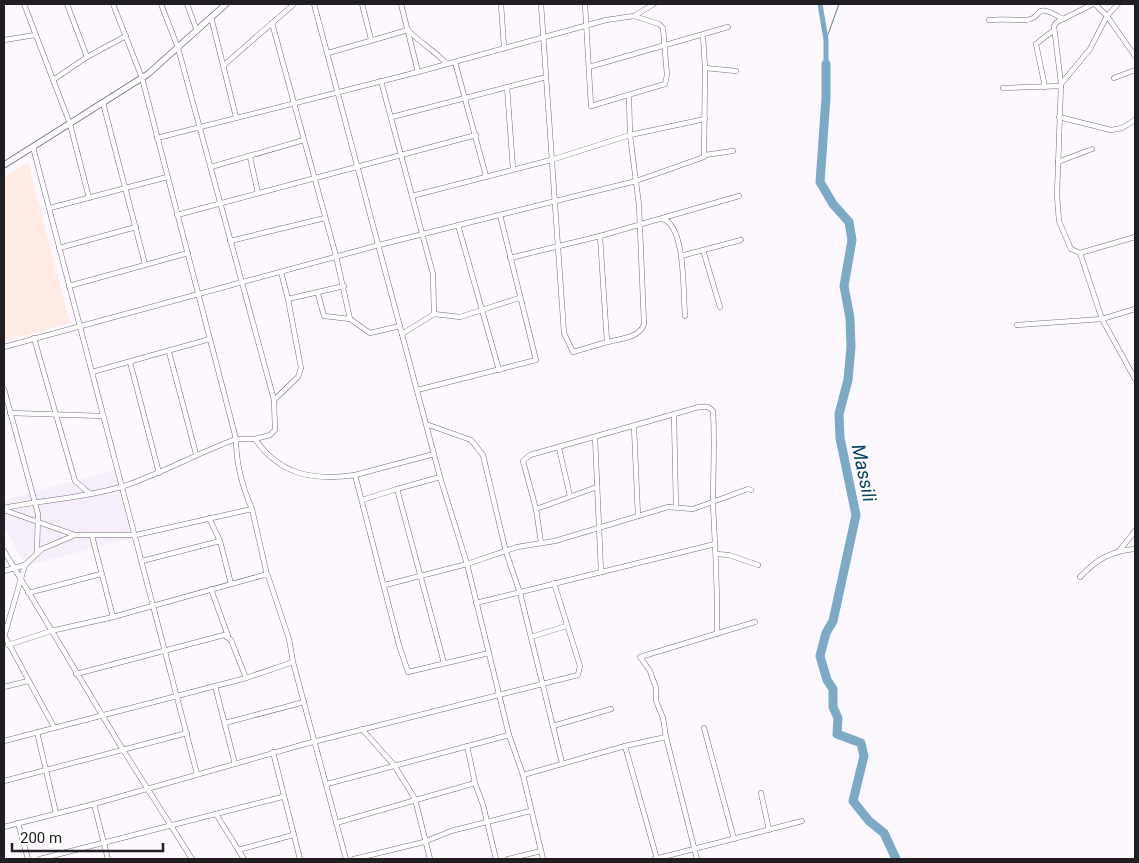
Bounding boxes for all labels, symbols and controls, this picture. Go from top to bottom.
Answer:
water label: Massili [847,442,881,505]
scale bar [12,820,164,852]
text: 200 m [20,829,62,847]

